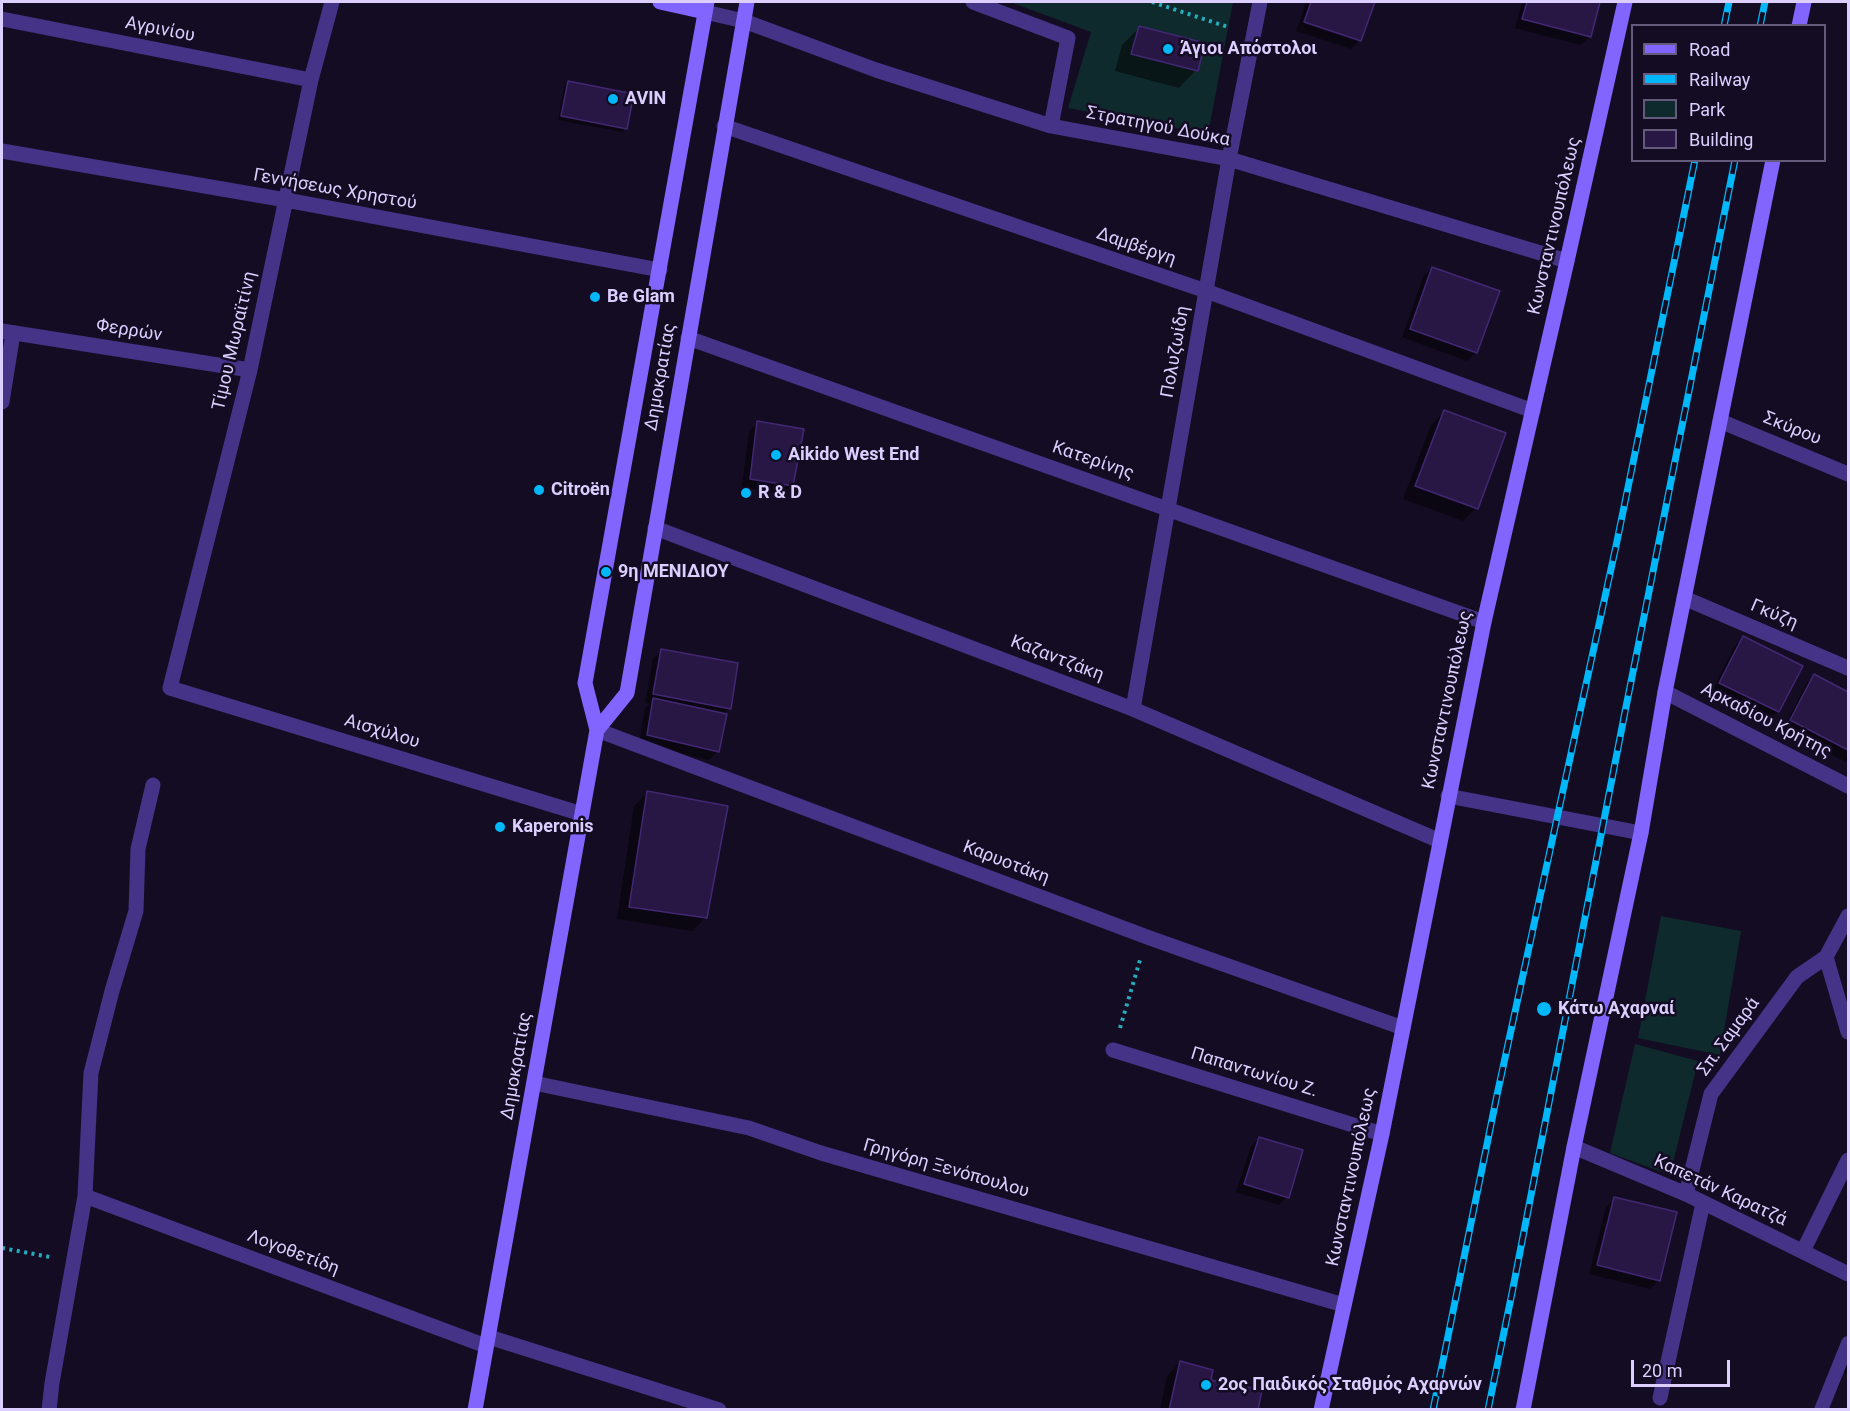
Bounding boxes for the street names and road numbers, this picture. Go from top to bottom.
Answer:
street label: Αγρινίου [123,13,197,47]
street label: Στρατηγού Δούκα [1084,102,1232,152]
street label: Κωνσταντινουπόλεως [1524,135,1586,317]
street label: Γεννήσεως Χρηστού [252,165,418,215]
street label: Δαμβέργη [1093,223,1179,271]
street label: Τίμου Μωραϊτίνη [208,269,262,413]
street label: Πολυζωίδη [1157,304,1195,400]
street label: Φερρών [94,315,164,347]
street label: Δημοκρατίας [641,322,681,432]
street label: Σκύρου [1760,408,1824,450]
street label: Κατερίνης [1049,437,1137,485]
street label: Γκύζη [1747,595,1801,635]
street label: Κωνσταντινουπόλεως [1419,609,1477,791]
street label: Καζαντζάκη [1007,631,1107,687]
street label: Αρκαδίου Κρήτης [1697,679,1835,763]
street label: Αισχύλου [342,710,422,754]
street label: Καρυοτάκη [960,837,1052,889]
street label: Σπ. Σαμαρά [1693,994,1765,1080]
street label: Δημοκρατίας [497,1011,537,1121]
street label: Παπαντωνίου Ζ. [1188,1043,1320,1103]
street label: Κωνσταντινουπόλεως [1323,1086,1381,1268]
street label: Γρηγόρη Ξενόπουλου [860,1135,1032,1203]
street label: Καπετάν Καρατζά [1650,1151,1790,1231]
street label: Λογοθετίδη [244,1226,342,1280]

